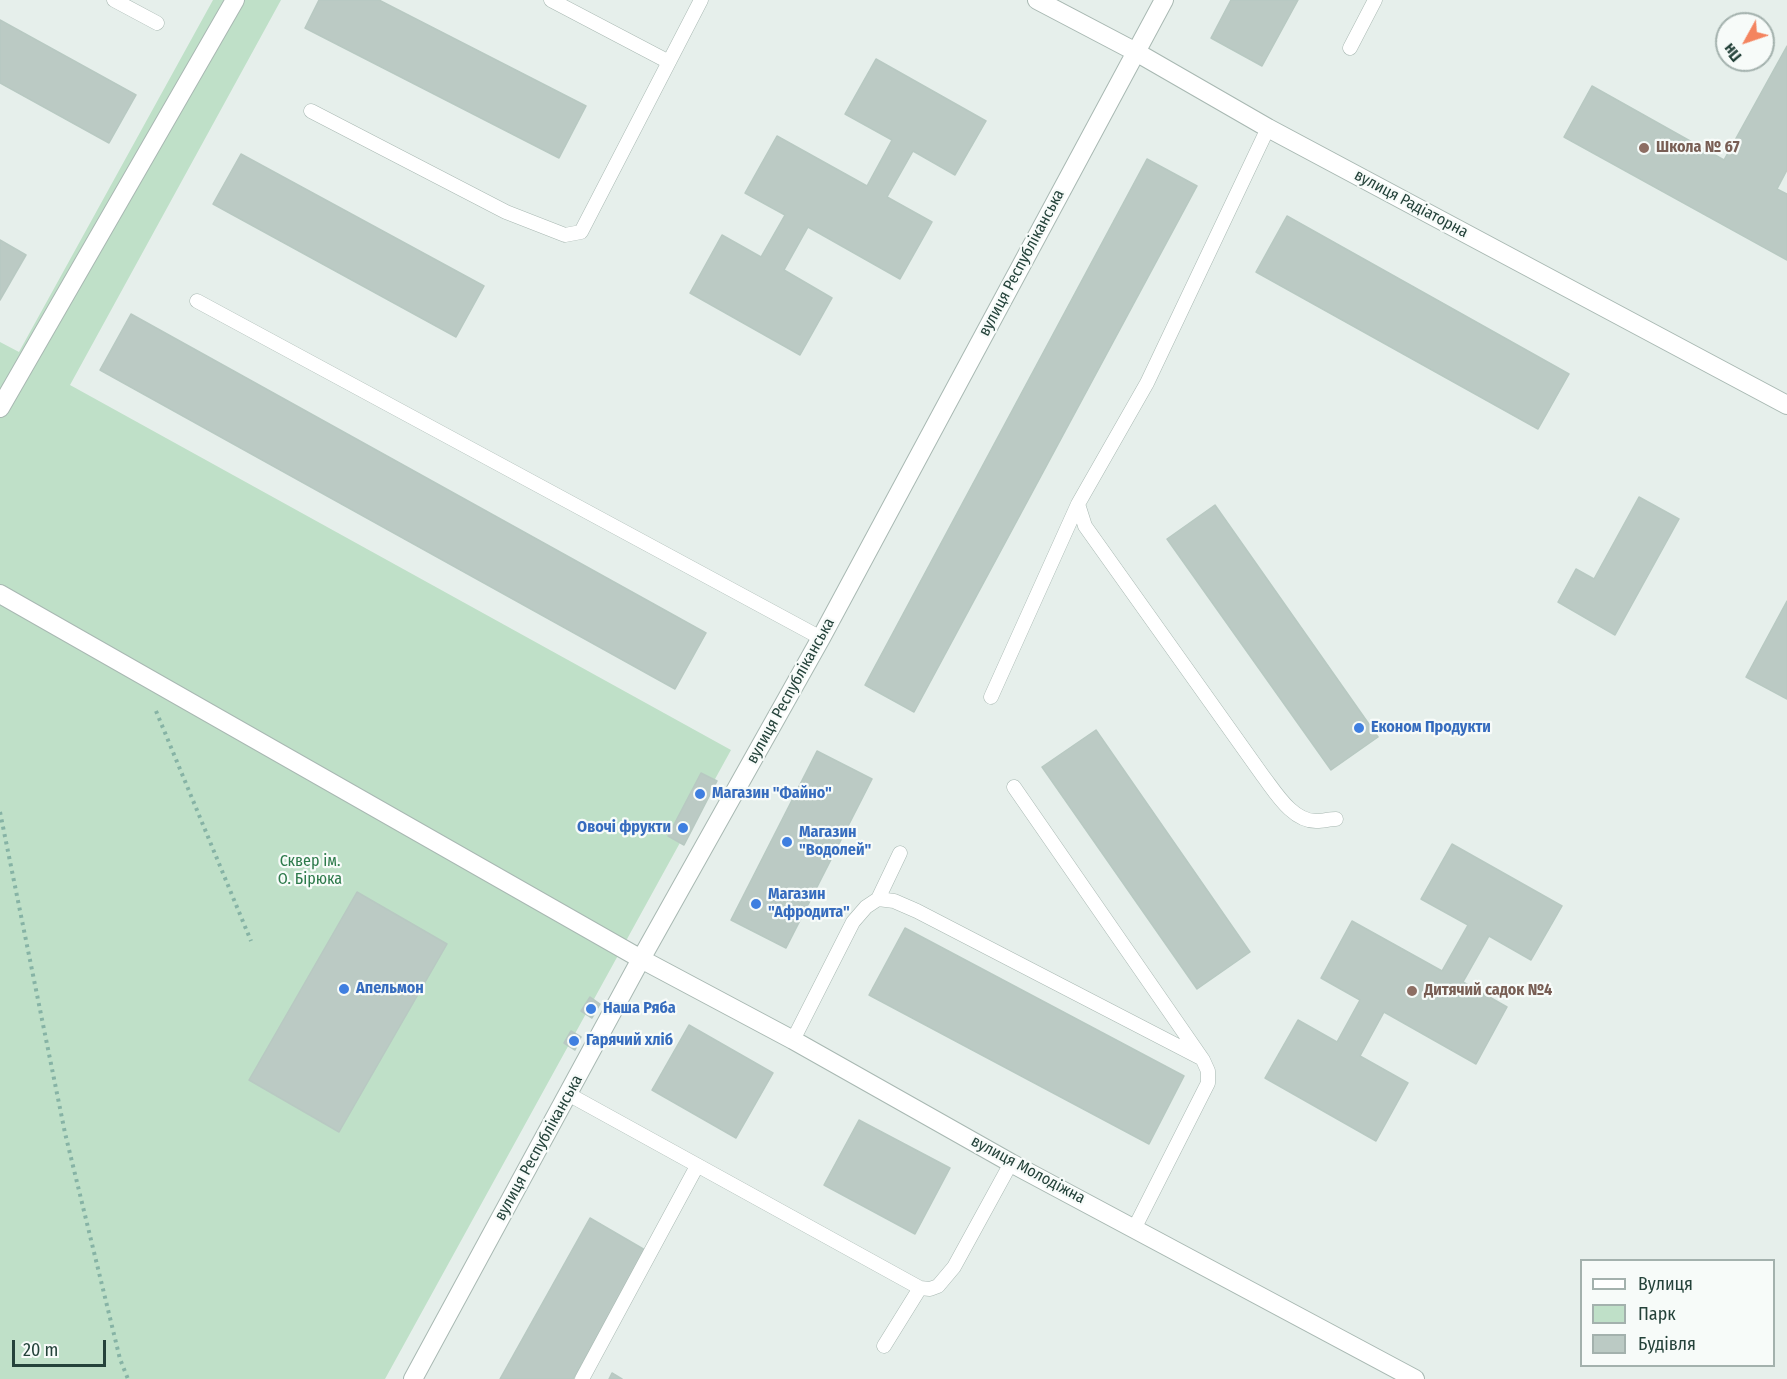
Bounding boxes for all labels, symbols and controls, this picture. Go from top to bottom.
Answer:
north arrow [1715,12,1775,72]
text: Пн [1719,40,1745,66]
place label: Школа № 67 [1656,138,1739,158]
marker: Школа № 67 [1637,141,1651,155]
street label: вулиця Радіаторна [1351,166,1471,242]
street label: вулиця Республіканська [975,186,1069,340]
street label: вулиця Республіканська [743,615,839,767]
place label: Економ Продукти [1371,718,1491,738]
marker: Економ Продукти [1352,721,1366,735]
place label: Магазин "Файно" [712,784,832,804]
marker: Магазин "Файно" [693,787,707,801]
place label: Овочі фрукти [577,818,671,838]
marker: Овочі фрукти [676,821,690,835]
place label: Магазин "Водолей" [799,823,871,861]
marker: Магазин "Водолей" [780,835,794,849]
park label: Сквер ім. О. Бірюка [278,852,342,890]
place label: Магазин "Афродита" [768,885,850,923]
marker: Магазин "Афродита" [749,897,763,911]
place label: Апельмон [356,979,424,999]
place label: Дитячий садок №4 [1424,981,1552,1001]
marker: Апельмон [337,982,351,996]
marker: Дитячий садок №4 [1405,984,1419,998]
place label: Наша Ряба [603,999,676,1019]
marker: Наша Ряба [584,1002,598,1016]
place label: Гарячий хліб [586,1031,673,1051]
marker: Гарячий хліб [567,1034,581,1048]
street label: вулиця Республіканська [491,1072,587,1224]
street label: вулиця Молодіжна [968,1132,1088,1208]
legend [1580,1259,1775,1367]
text: Вулиця [1638,1273,1693,1295]
text: Парк [1638,1303,1676,1325]
scale bar [15,1328,110,1366]
text: Будівля [1638,1333,1696,1355]
text: 20 m [23,1339,58,1361]

